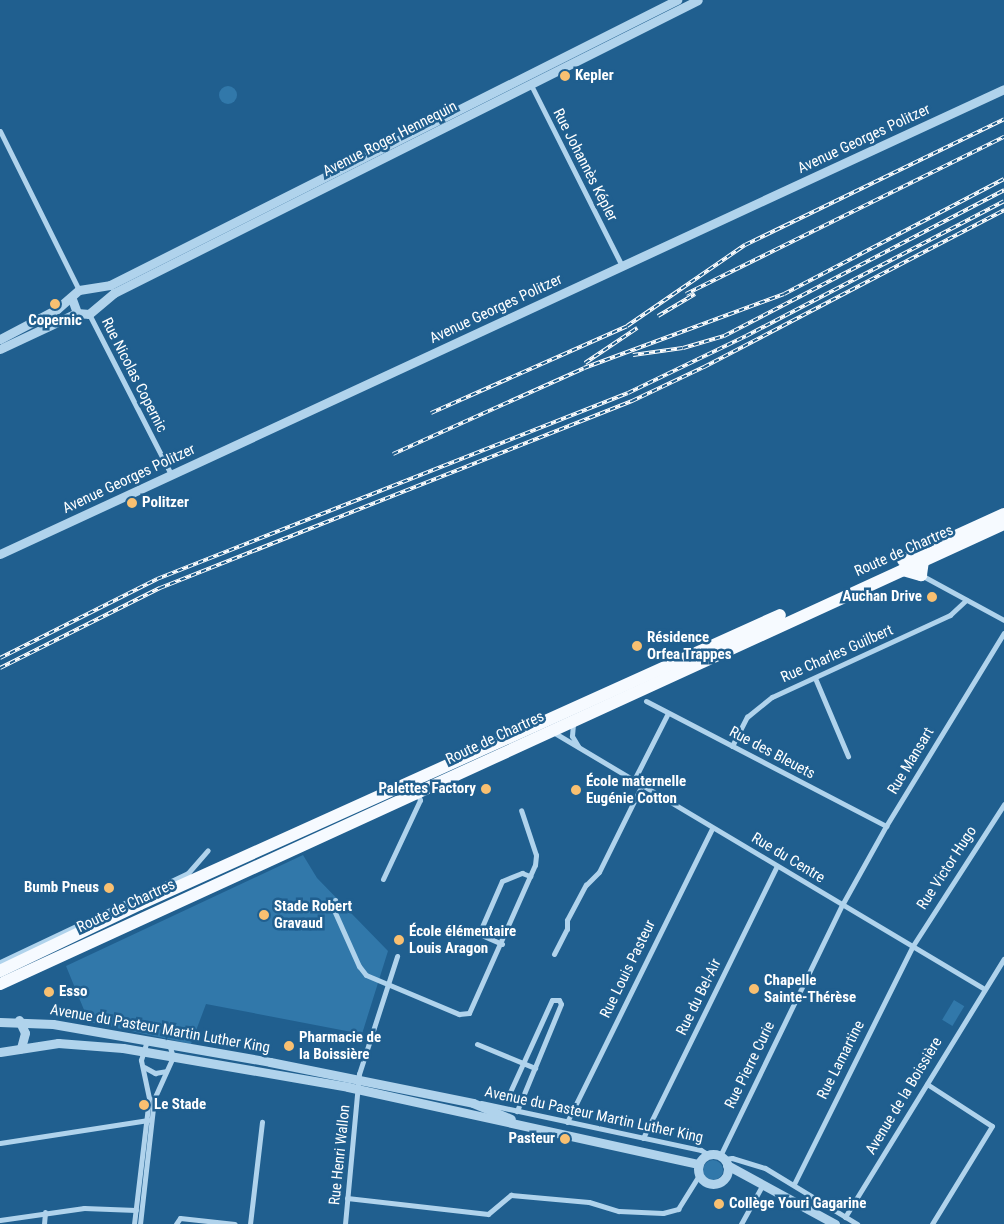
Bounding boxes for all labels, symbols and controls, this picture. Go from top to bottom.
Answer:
place label: Kepler [575,67,614,85]
marker: Kepler [559,70,571,82]
street label: Avenue Roger Hennequin [320,97,460,181]
street label: Avenue Georges Politzer [795,100,933,178]
street label: Rue Johannès Képler [549,106,621,224]
street label: Avenue Georges Politzer [427,270,565,348]
marker: Copernic [49,298,61,310]
place label: Copernic [28,312,82,330]
street label: Rue Nicolas Copernic [97,315,171,435]
street label: Avenue Georges Politzer [60,440,198,518]
place label: Politzer [142,494,189,512]
marker: Politzer [126,497,138,509]
street label: Route de Chartres [852,521,956,581]
place label: Auchan Drive [843,588,922,606]
marker: Auchan Drive [926,591,938,603]
street label: Rue Charles Guilbert [778,621,896,687]
place label: Résidence Orfea Trappes [647,628,732,663]
marker: Résidence Orfea Trappes [631,640,643,652]
street label: Route de Chartres [443,707,547,769]
street label: Rue des Bleuets [726,723,818,783]
street label: Rue Mansart [884,724,938,798]
place label: École maternelle Eugénie Cotton [586,772,686,807]
place label: Palettes Factory [378,780,476,798]
marker: Palettes Factory [480,783,492,795]
marker: École maternelle Eugénie Cotton [570,784,582,796]
street label: Rue Victor Hugo [913,823,981,913]
street label: Rue du Centre [748,829,828,887]
street label: Route de Chartres [74,875,178,937]
place label: Bumb Pneus [24,879,99,897]
marker: Bumb Pneus [103,882,115,894]
place label: Stade Robert Gravaud [274,897,352,932]
marker: Stade Robert Gravaud [258,909,270,921]
street label: Rue Louis Pasteur [596,917,660,1021]
place label: École élémentaire Louis Aragon [409,922,516,957]
marker: École élémentaire Louis Aragon [393,934,405,946]
street label: Rue du Bel-Air [673,956,725,1038]
place label: Chapelle Sainte-Thérèse [764,971,856,1006]
place label: Esso [59,983,87,1001]
marker: Chapelle Sainte-Thérèse [748,983,760,995]
marker: Esso [43,986,55,998]
street label: Avenue du Pasteur Martin Luther King [49,1001,271,1057]
street label: Rue Pierre Curie [721,1018,779,1112]
street label: Rue Lamartine [814,1018,868,1102]
place label: Pharmacie de la Boissière [299,1028,381,1063]
street label: Avenue de la Boissière [862,1034,946,1158]
marker: Pharmacie de la Boissière [283,1040,295,1052]
street label: Avenue du Pasteur Martin Luther King [483,1083,705,1147]
place label: Le Stade [154,1096,206,1114]
marker: Le Stade [138,1099,150,1111]
street label: Rue Henri Wallon [326,1104,354,1206]
place label: Pasteur [509,1130,555,1148]
marker: Pasteur [559,1133,571,1145]
place label: Collège Youri Gagarine [729,1195,866,1213]
marker: Collège Youri Gagarine [713,1198,725,1210]

